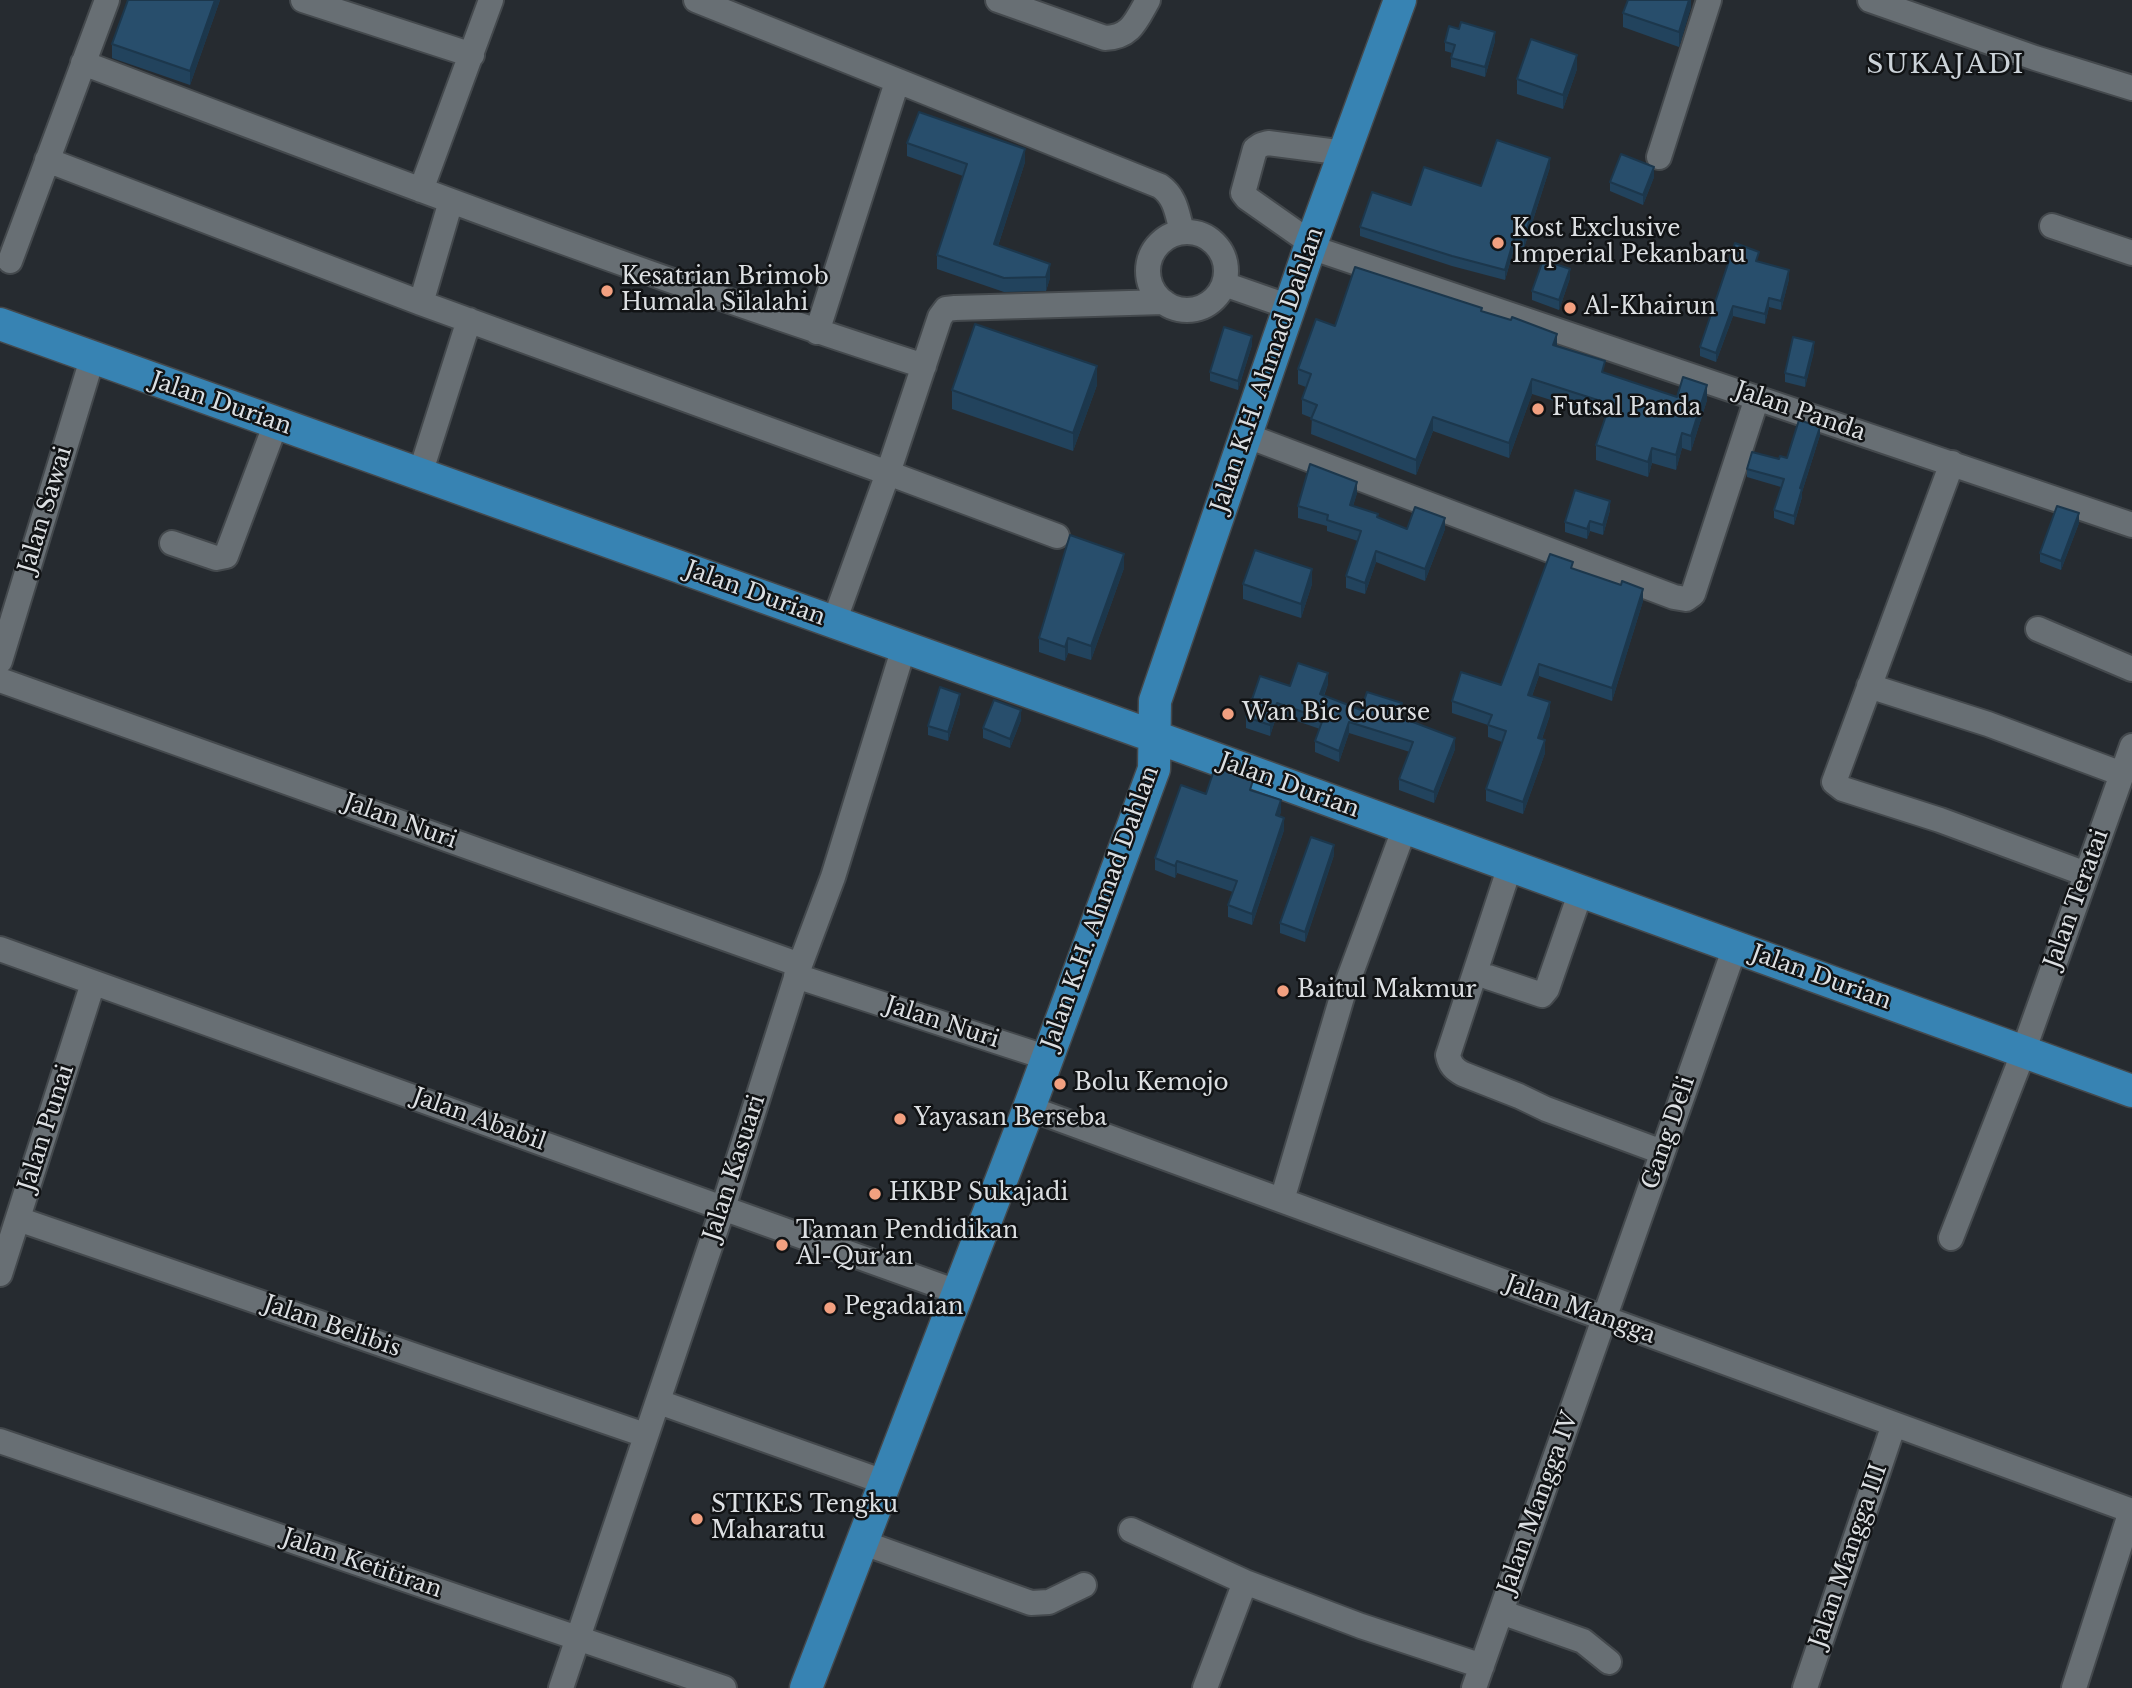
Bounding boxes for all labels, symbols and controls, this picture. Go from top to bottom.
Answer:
district label: SUKAJADI [1868,50,2024,82]
place label: Kost Exclusive Imperial Pekanbaru [1512,216,1746,270]
street label: Jalan K.H. Ahmad Dahlan [1206,224,1330,516]
marker: Kost Exclusive Imperial Pekanbaru [1490,235,1506,251]
place label: Kesatrian Brimob Humala Silalahi [621,264,829,318]
marker: Kesatrian Brimob Humala Silalahi [599,283,615,299]
place label: Al-Khairun [1584,294,1716,322]
marker: Al-Khairun [1562,300,1578,316]
street label: Jalan Durian [147,367,295,441]
street label: Jalan Panda [1731,377,1869,447]
place label: Futsal Panda [1552,395,1701,423]
marker: Futsal Panda [1530,401,1546,417]
street label: Jalan Sawai [14,443,78,577]
street label: Jalan Durian [681,556,829,632]
place label: Wan Bic Course [1242,700,1430,728]
marker: Wan Bic Course [1220,706,1236,722]
street label: Jalan Durian [1215,748,1363,824]
street label: Jalan K.H. Ahmad Dahlan [1037,763,1165,1053]
street label: Jalan Nuri [340,789,460,855]
street label: Jalan Teratai [2039,826,2115,972]
street label: Jalan Durian [1747,940,1895,1016]
place label: Baitul Makmur [1297,977,1476,1005]
marker: Baitul Makmur [1275,983,1291,999]
street label: Jalan Nuri [882,992,1002,1054]
street label: Jalan Punai [14,1061,80,1195]
place label: Bolu Kemojo [1074,1070,1229,1098]
street label: Gang Deli [1637,1073,1701,1193]
marker: Bolu Kemojo [1052,1076,1068,1092]
street label: Jalan Ababil [409,1083,549,1157]
street label: Jalan Kasuari [698,1092,772,1244]
place label: Yayasan Berseba [914,1105,1107,1133]
marker: Yayasan Berseba [892,1111,908,1127]
place label: HKBP Sukajadi [889,1180,1068,1208]
marker: HKBP Sukajadi [867,1186,883,1202]
place label: Taman Pendidikan Al-Qur'an [796,1218,1018,1272]
marker: Taman Pendidikan Al-Qur'an [774,1237,790,1253]
street label: Jalan Mangga [1501,1270,1659,1350]
street label: Jalan Belibis [260,1291,404,1363]
place label: Pegadaian [844,1294,964,1322]
marker: Pegadaian [822,1300,838,1316]
street label: Jalan Mangga IV [1493,1408,1585,1598]
street label: Jalan Mangga III [1805,1460,1893,1652]
place label: STIKES Tengku Maharatu [711,1492,898,1546]
marker: STIKES Tengku Maharatu [689,1511,705,1527]
street label: Jalan Ketitiran [279,1524,445,1604]

